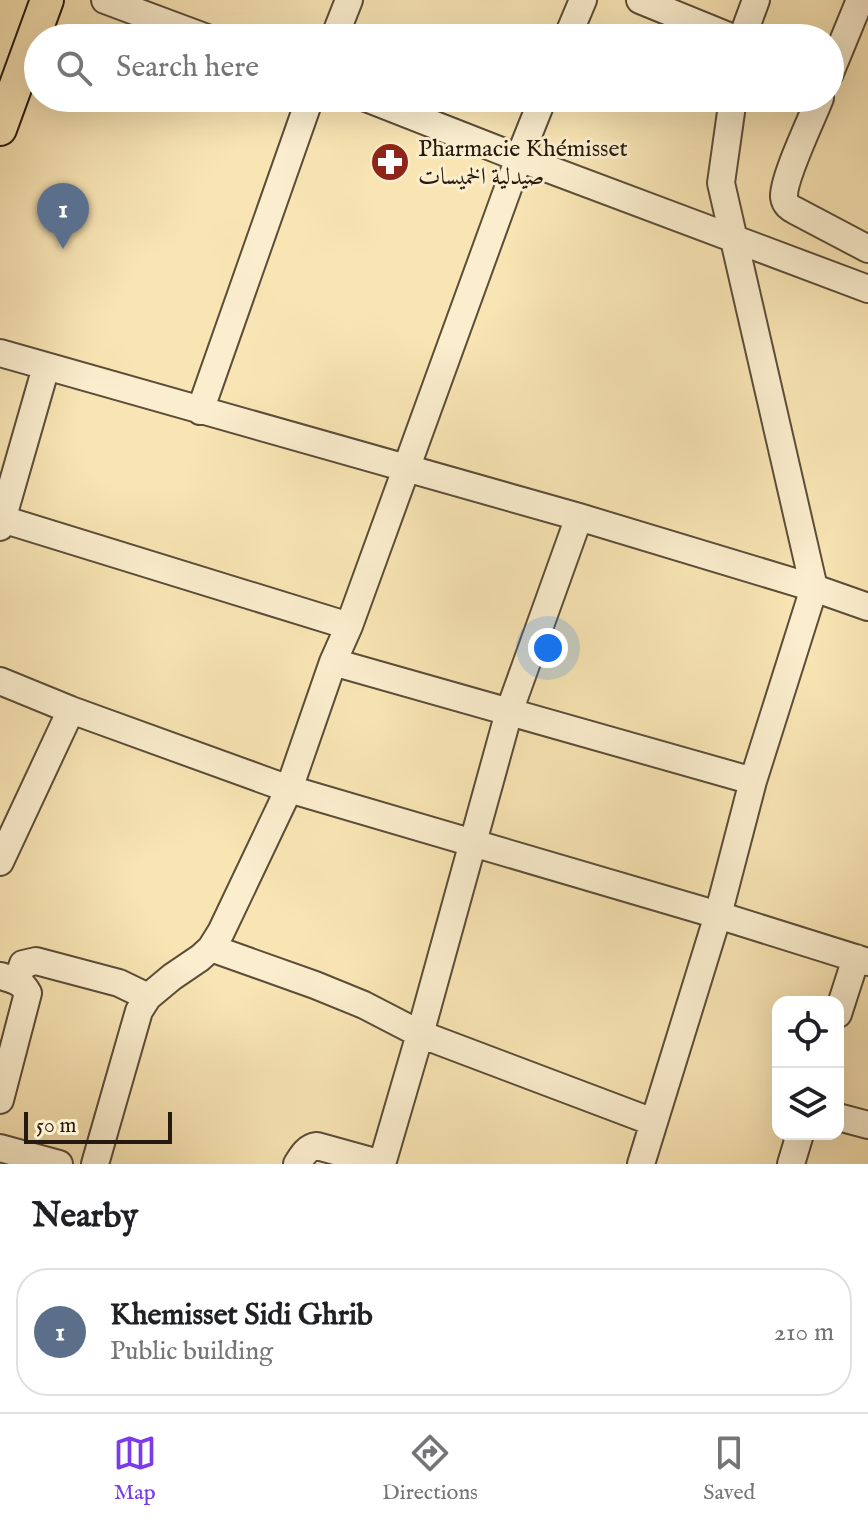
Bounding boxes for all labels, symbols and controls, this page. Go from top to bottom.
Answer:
search box [24,24,844,112]
icon: search [52,46,96,90]
text: Search here [116,49,259,87]
place label: Pharmacie Khémisset صيدلية الخميسات [418,134,628,193]
pharmacy icon: Pharmacie Khémisset صيدلية الخميسات [369,141,411,183]
pin: 1 [37,183,89,249]
your location [528,628,568,668]
map controls [772,996,844,1140]
button: locate [772,996,844,1068]
button: layers [772,1068,844,1140]
scale bar [24,1108,172,1144]
text: 50 m [36,1112,77,1140]
text: Nearby [32,1195,138,1238]
text: Khemisset Sidi Ghrib [110,1297,373,1335]
text: 1 [55,1316,65,1349]
text: 210 m [774,1316,834,1349]
text: Public building [110,1335,273,1368]
tab: Map [113,1431,157,1507]
tab: Directions [382,1431,478,1507]
tab: Saved [703,1431,755,1507]

